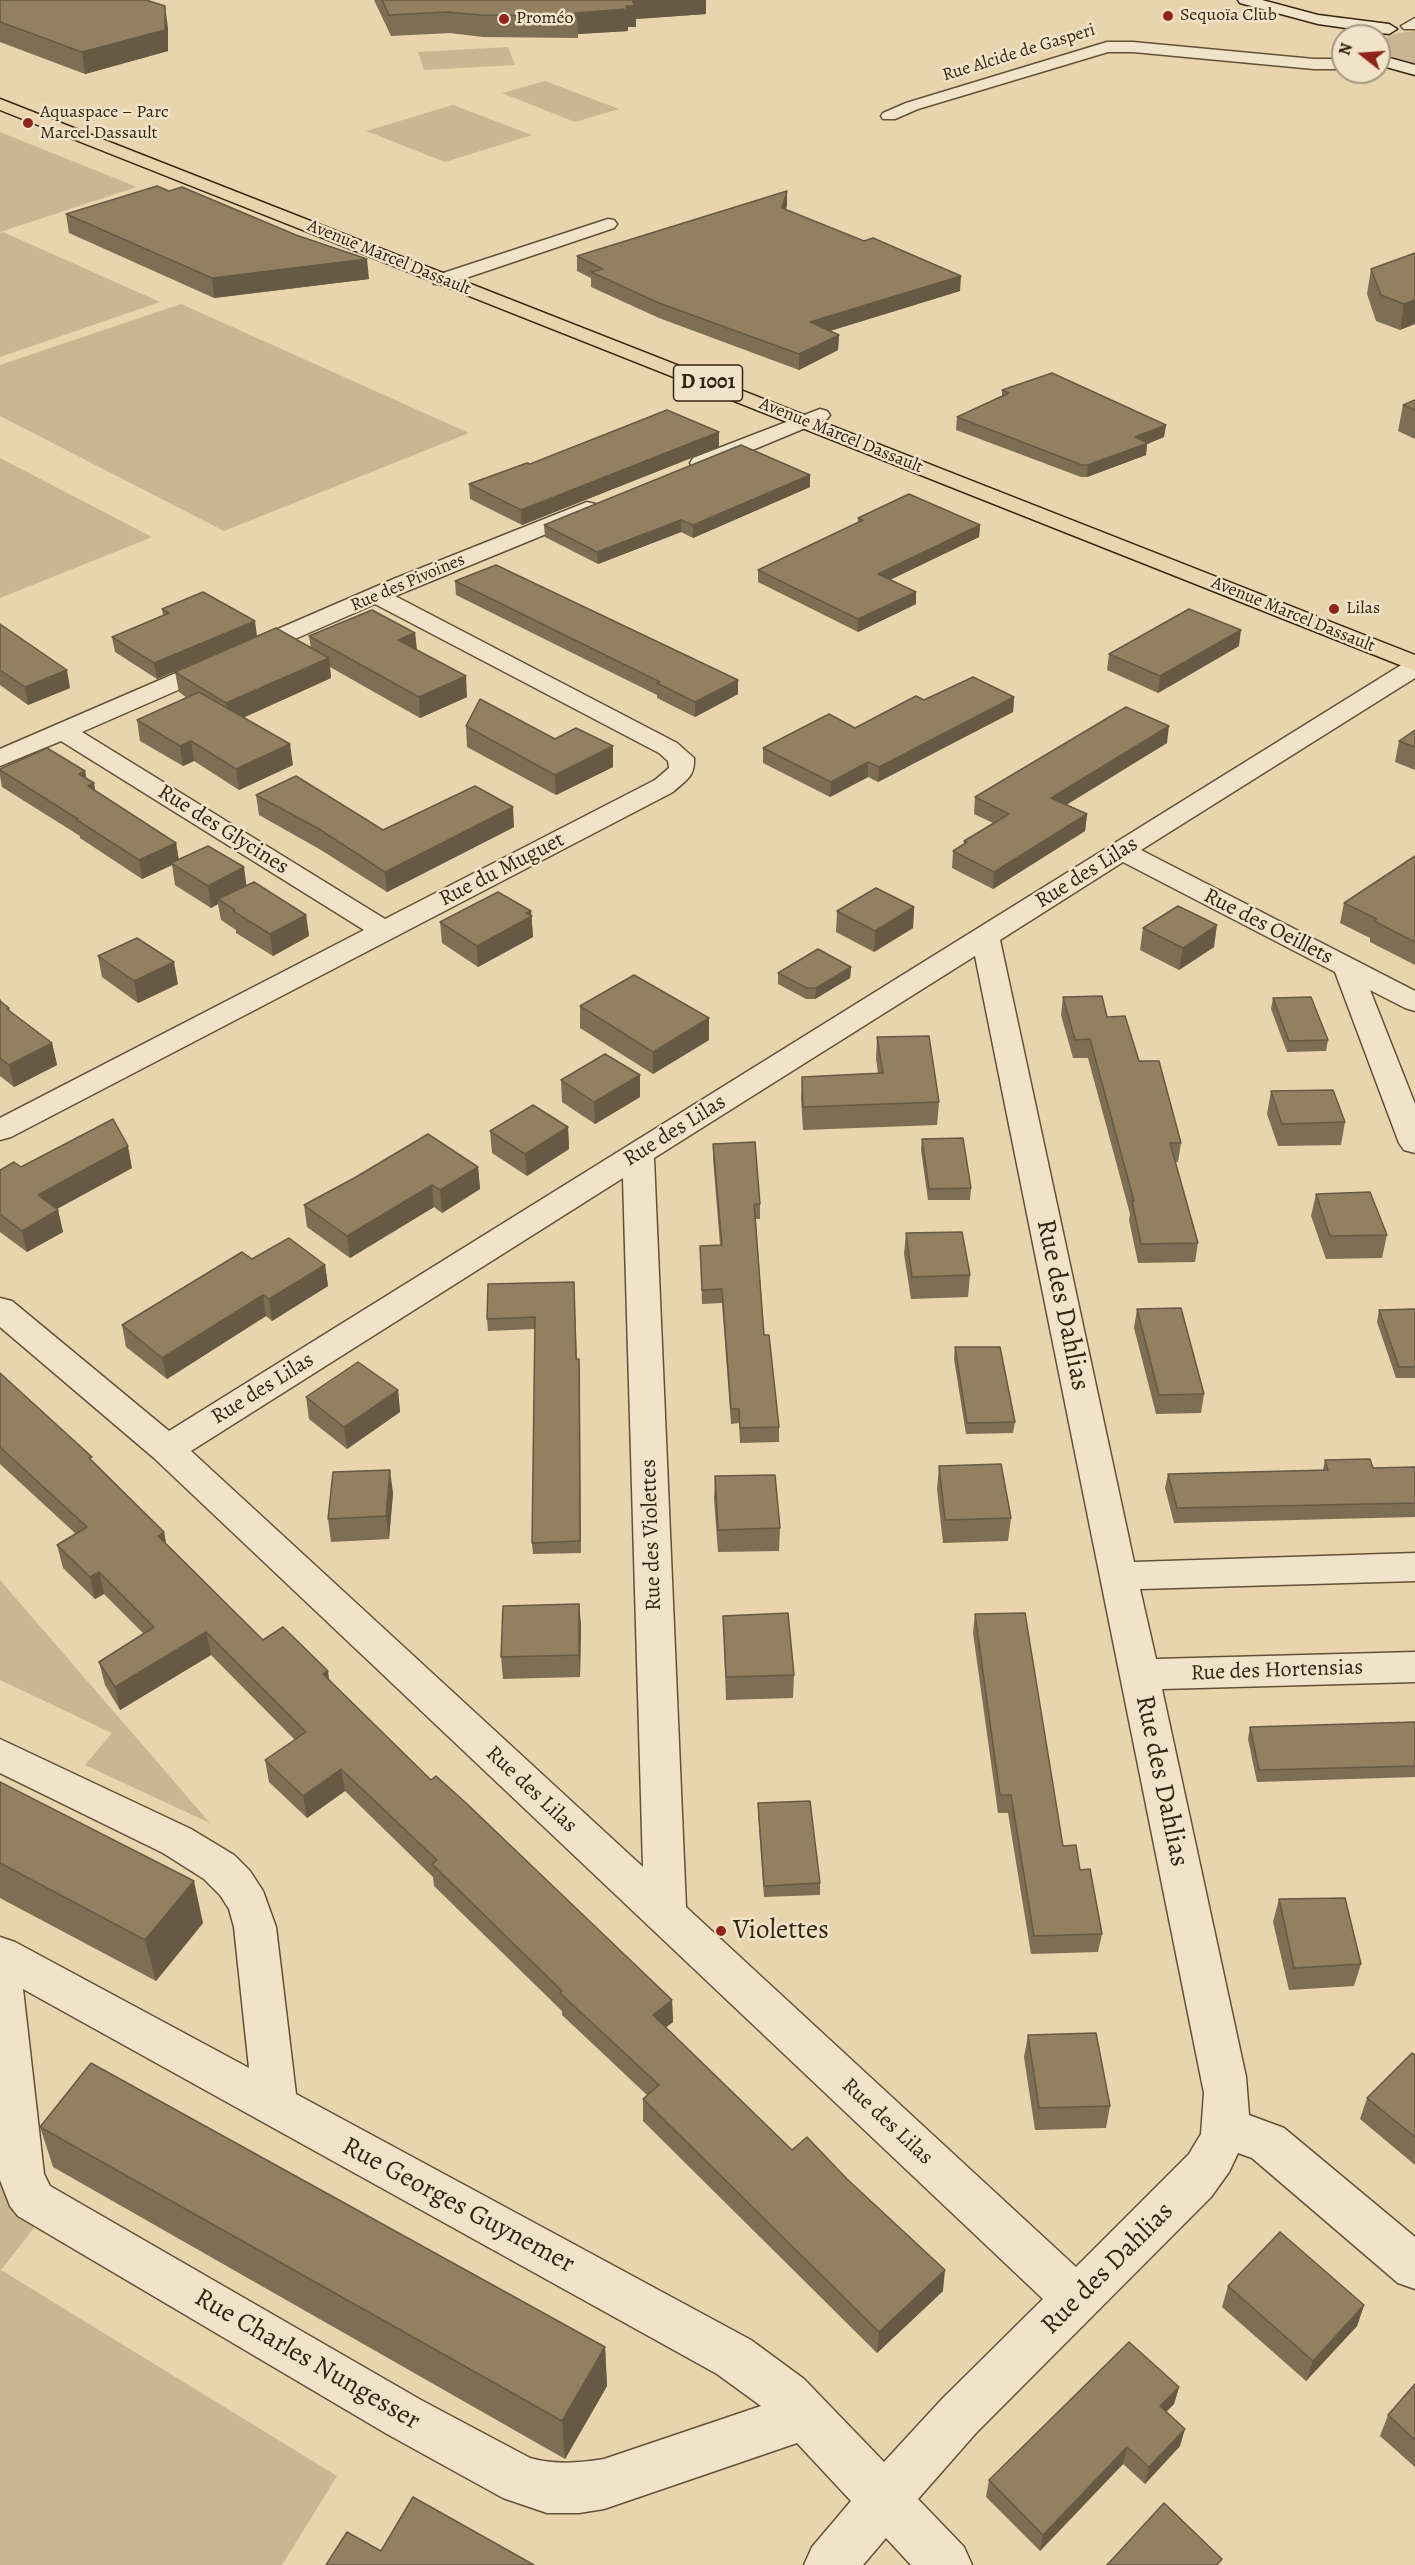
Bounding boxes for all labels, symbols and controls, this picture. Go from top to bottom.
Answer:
place label: Sequoïa Club [1180,5,1277,27]
place label: Proméo [516,8,573,30]
marker: Sequoïa Club [1161,9,1175,23]
marker: Proméo [497,12,511,26]
street label: Rue Alcide de Gasperi [940,19,1098,87]
north arrow [1331,24,1391,84]
text: N [1333,41,1358,58]
place label: Aquaspace – Parc Marcel Dassault [40,102,169,144]
marker: Aquaspace – Parc Marcel Dassault [21,116,35,130]
street label: Avenue Marcel Dassault [304,215,474,301]
road number: D 1001 [674,365,742,401]
street label: Avenue Marcel Dassault [756,393,926,479]
street label: Rue des Pivoines [348,549,468,617]
street label: Avenue Marcel Dassault [1208,572,1378,658]
place label: Lilas [1346,598,1380,620]
marker: Lilas [1327,602,1341,616]
street label: Rue des Glycines [153,779,293,881]
street label: Rue du Muguet [435,827,569,913]
street label: Rue des Lilas [1031,831,1143,915]
street label: Rue des Oeillets [1199,883,1337,971]
street label: Rue des Lilas [619,1089,731,1173]
street label: Rue des Dahlias [1028,1216,1096,1394]
street label: Rue des Lilas [207,1347,319,1431]
street label: Rue des Violettes [636,1459,668,1611]
street label: Rue des Hortensias [1190,1655,1364,1687]
street label: Rue des Dahlias [1127,1692,1195,1870]
street label: Rue des Lilas [480,1741,582,1839]
place label: Violettes [733,1915,829,1947]
marker: Violettes [714,1924,728,1938]
street label: Rue des Lilas [836,2073,938,2171]
street label: Rue Georges Guynemer [336,2131,580,2281]
street label: Rue des Dahlias [1035,2196,1181,2342]
street label: Rue Charles Nungesser [188,2282,426,2438]

